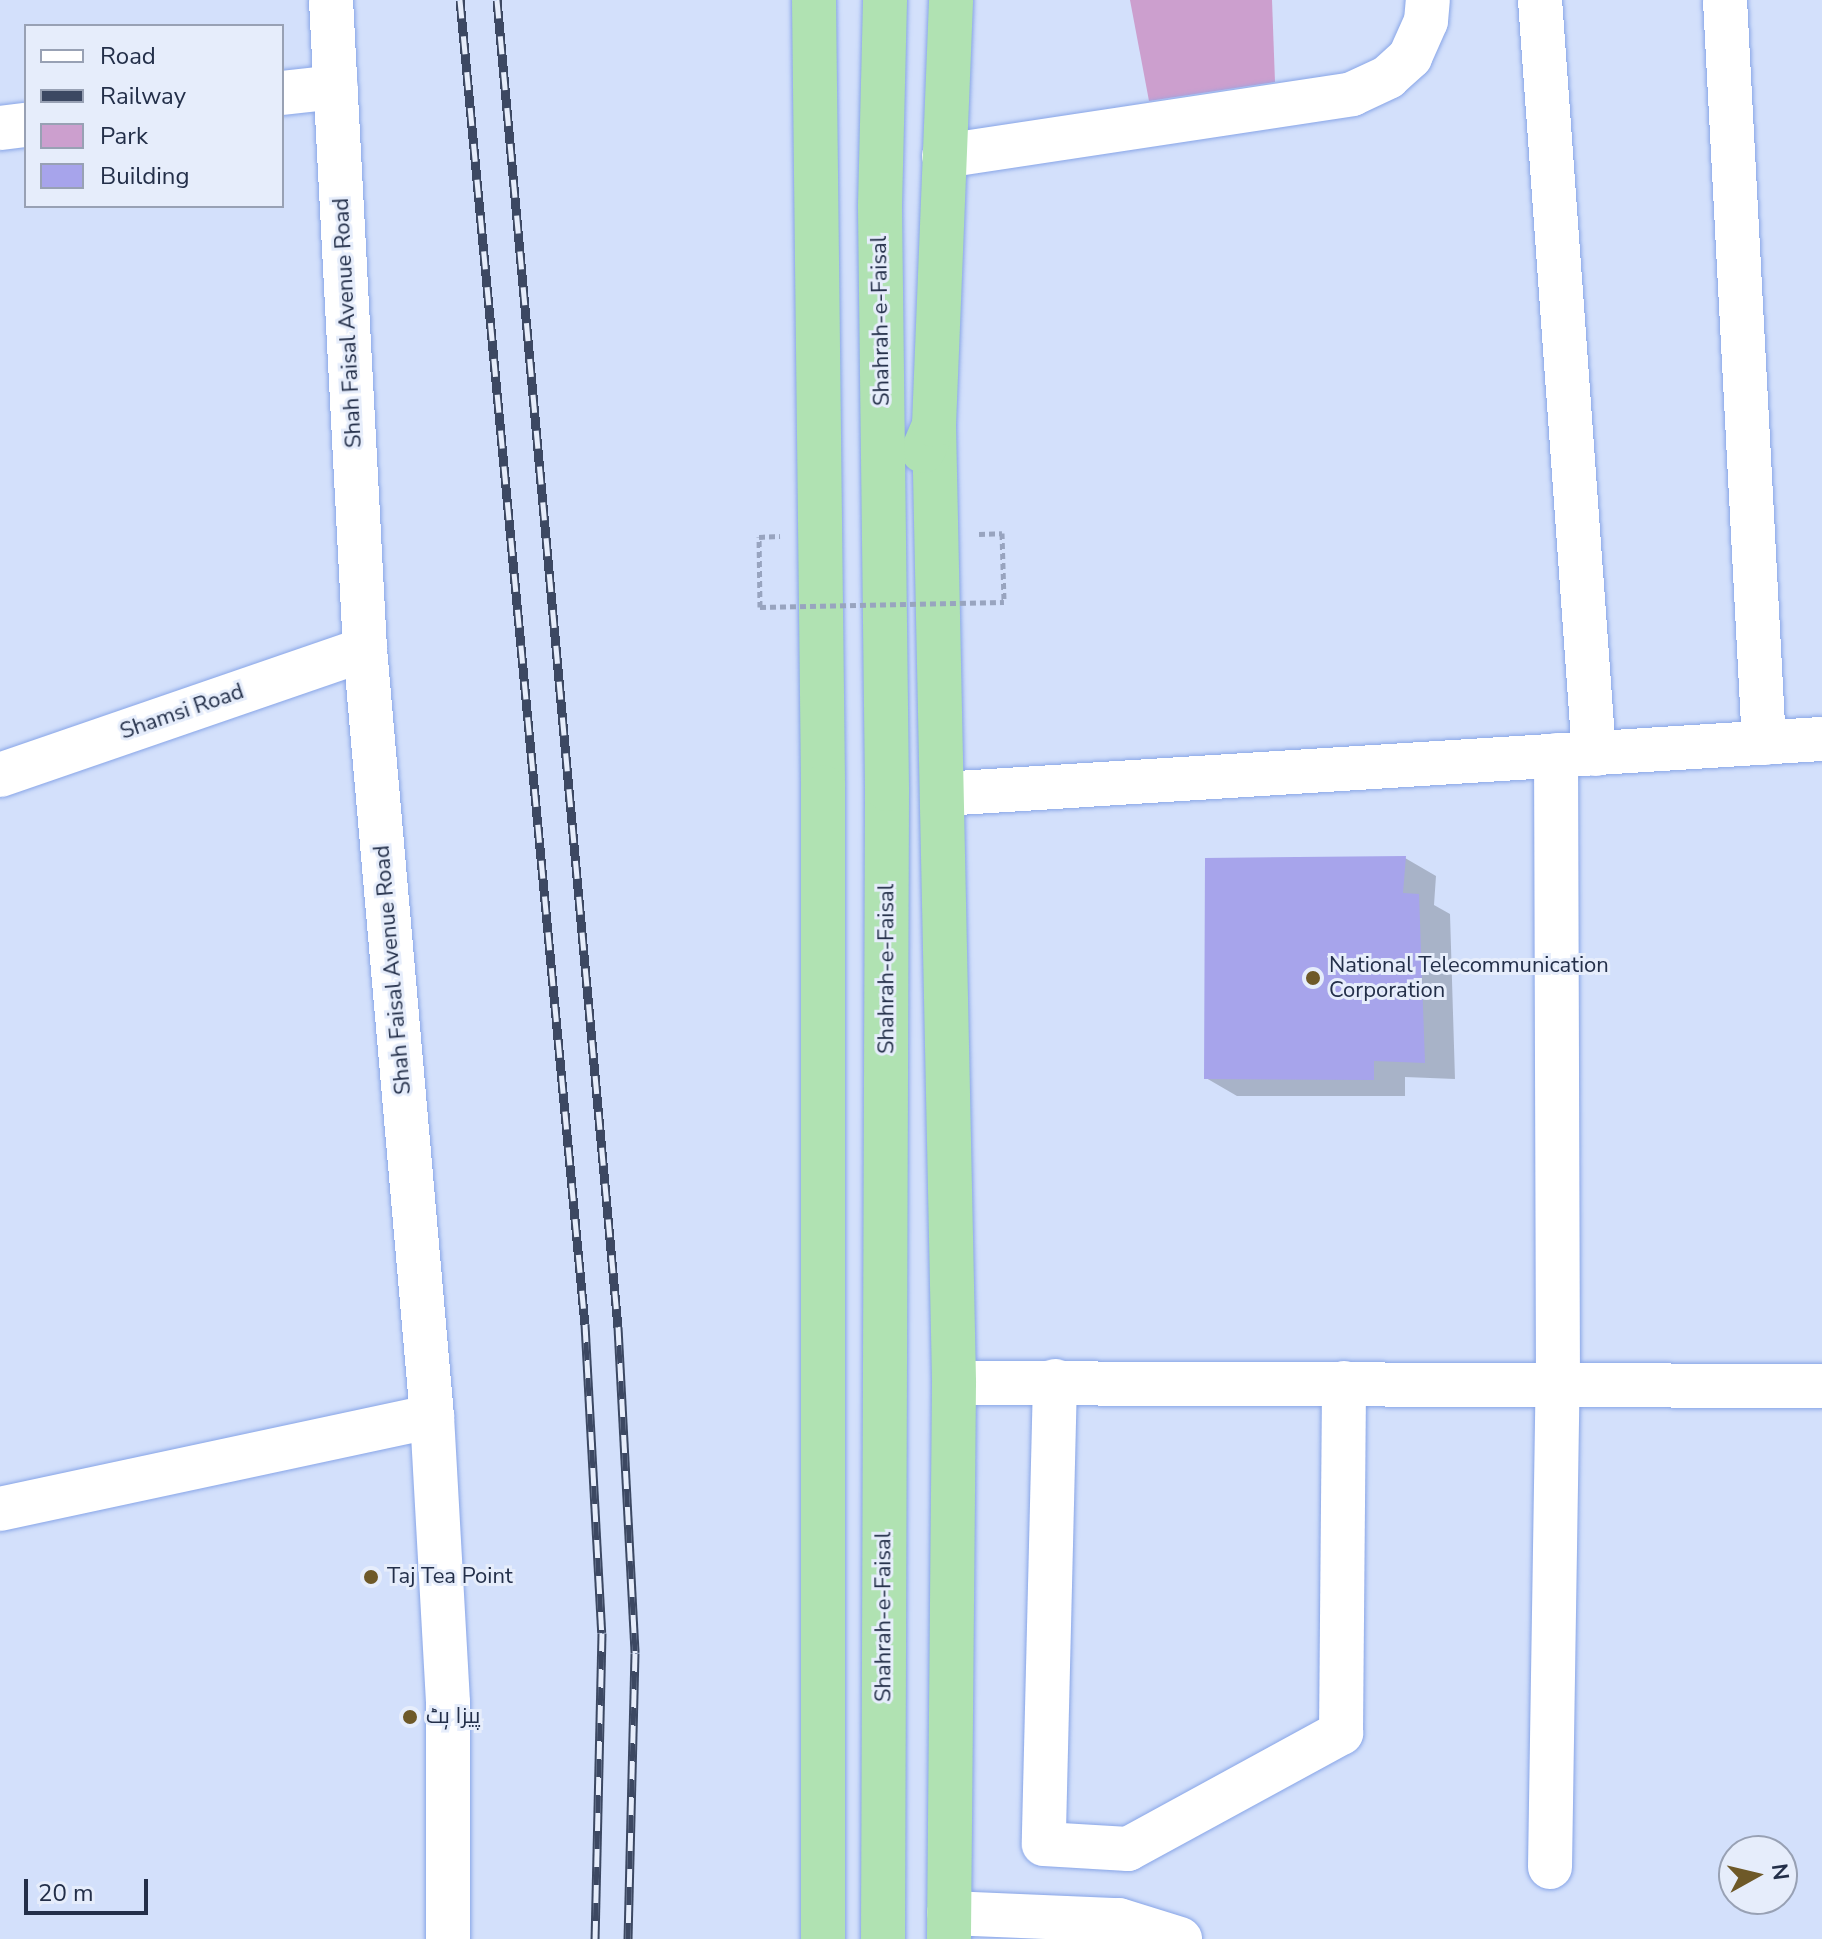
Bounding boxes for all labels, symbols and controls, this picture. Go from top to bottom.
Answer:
legend [24,24,284,208]
text: Road [100,40,156,72]
text: Railway [100,80,186,112]
text: Park [100,120,148,152]
text: Building [100,160,190,192]
street label: Shah Faisal Avenue Road [328,197,368,449]
street label: Shahrah-e-Faisal [866,236,896,406]
street label: Shamsi Road [117,679,247,745]
street label: Shah Faisal Avenue Road [369,844,417,1096]
street label: Shahrah-e-Faisal [874,884,900,1054]
place label: National Telecommunication Corporation [1329,952,1609,1004]
marker: National Telecommunication Corporation [1304,969,1322,987]
street label: Shahrah-e-Faisal [871,1532,897,1702]
place label: Taj Tea Point [387,1564,513,1590]
marker: Taj Tea Point [362,1568,380,1586]
place label: پیزا ہٹ [426,1704,480,1730]
marker: پیزا ہٹ [401,1708,419,1726]
north arrow [1718,1835,1798,1915]
text: N [1764,1862,1796,1882]
scale bar [28,1863,152,1913]
text: 20 m [38,1877,94,1909]

